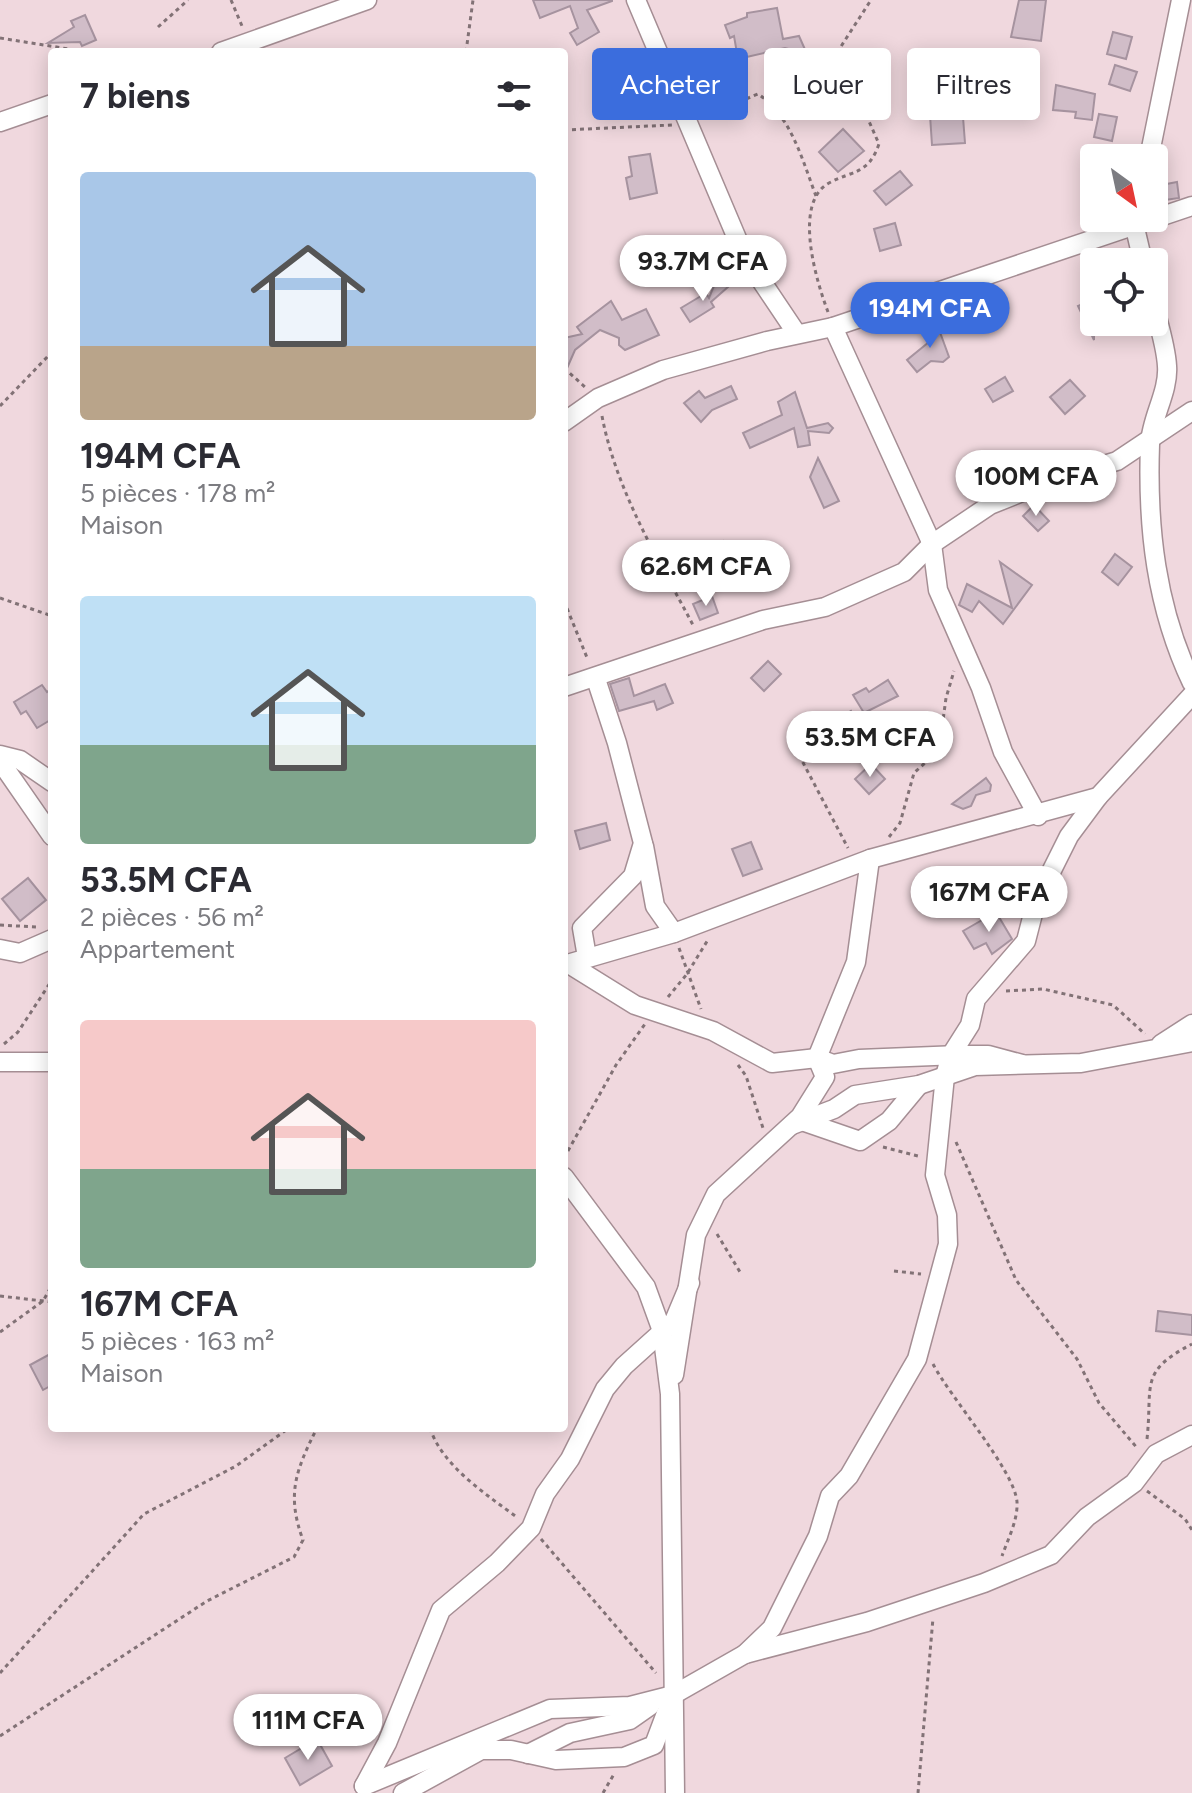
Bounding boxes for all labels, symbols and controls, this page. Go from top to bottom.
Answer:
chip: Acheter [592,48,748,120]
chip: Louer [764,48,891,120]
chip: Filtres [907,48,1040,120]
icon: filters [492,74,536,118]
text: 7 biens [80,76,190,117]
north arrow [1080,144,1168,232]
map controls [1080,144,1168,336]
icon: home [236,224,380,368]
pin: 93.7M CFA [611,235,795,303]
text: 93.7M CFA [638,245,768,277]
button: locate [1080,248,1168,336]
pin: 194M CFA [847,282,1013,350]
text: 194M CFA [869,292,991,324]
text: 194M CFA [80,436,241,477]
pin: 100M CFA [953,450,1119,518]
text: 100M CFA [974,460,1098,492]
text: 5 pièces · 178 m² [80,477,275,509]
text: Maison [80,509,163,541]
pin: 62.6M CFA [614,540,798,608]
text: 62.6M CFA [640,550,772,582]
icon: home [236,648,380,792]
pin: 53.5M CFA [778,711,962,779]
text: 53.5M CFA [804,721,936,753]
text: 53.5M CFA [80,860,252,901]
pin: 167M CFA [906,866,1072,934]
text: 167M CFA [929,876,1049,908]
text: 2 pièces · 56 m² [80,901,264,933]
text: Appartement [80,933,235,965]
icon: home [236,1072,380,1216]
text: 167M CFA [80,1284,238,1325]
text: 5 pièces · 163 m² [80,1325,274,1357]
text: Maison [80,1357,163,1389]
pin: 111M CFA [225,1694,391,1762]
text: 111M CFA [251,1704,365,1736]

